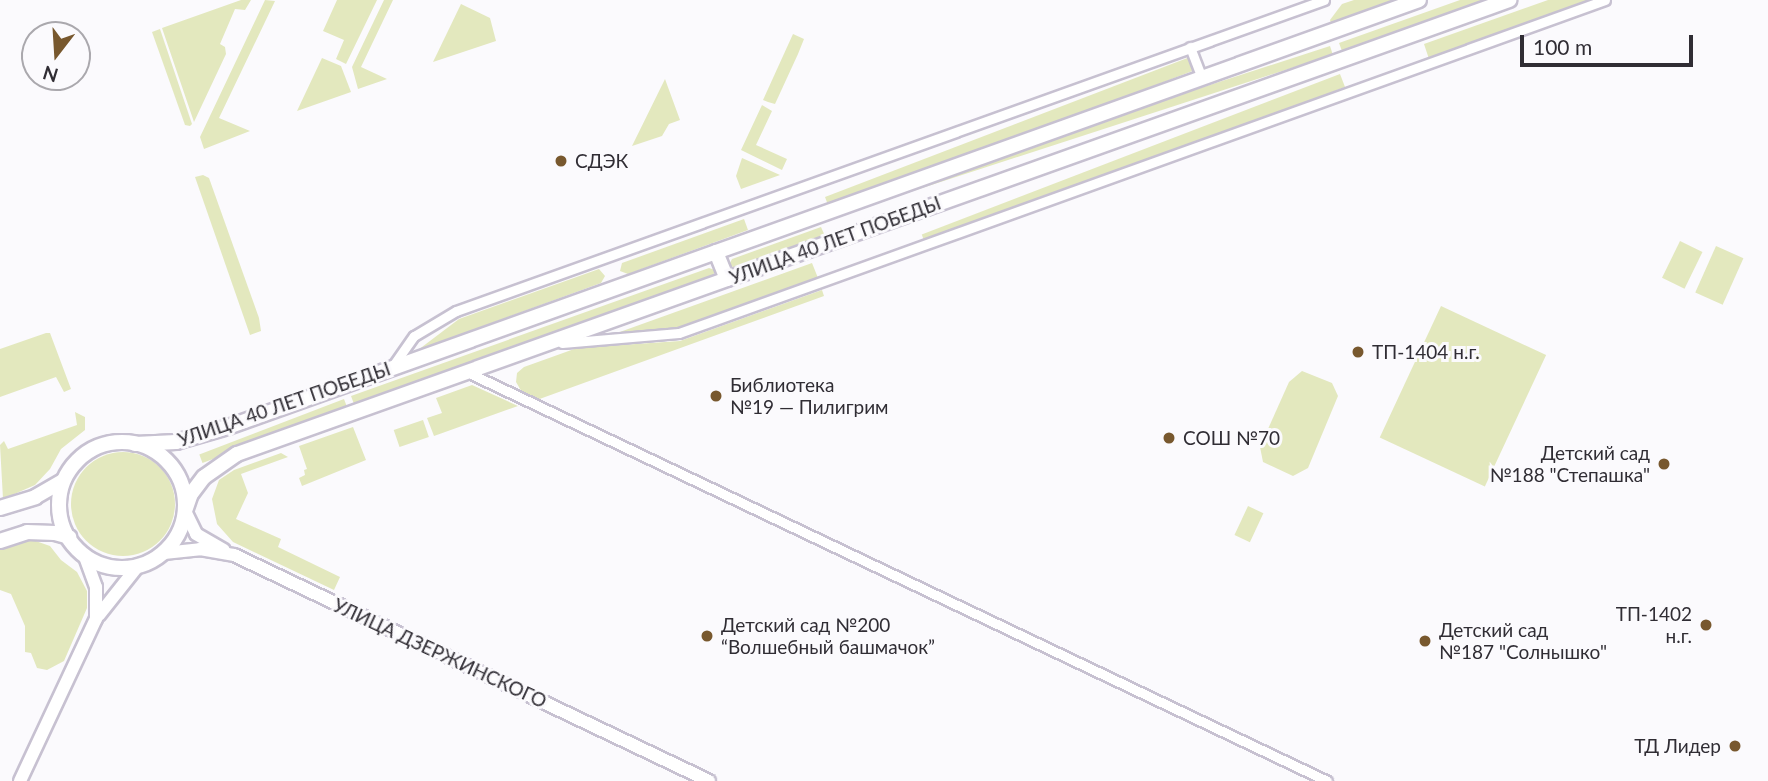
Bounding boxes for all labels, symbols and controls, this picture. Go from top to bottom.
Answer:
north arrow [21,21,91,91]
scale bar [1523,21,1696,65]
text: 100 m [1533,34,1592,59]
text: N [40,62,61,88]
place label: СДЭК [575,150,628,172]
marker: СДЭК [553,153,569,169]
street label: УЛИЦА 40 ЛЕТ ПОБЕДЫ [726,191,944,289]
place label: ТП-1404 н.г. [1372,341,1480,363]
marker: ТП-1404 н.г. [1350,344,1366,360]
street label: УЛИЦА 40 ЛЕТ ПОБЕДЫ [175,357,393,451]
place label: Библиотека №19 — Пилигрим [730,374,888,418]
marker: Библиотека №19 — Пилигрим [708,388,724,404]
place label: СОШ №70 [1183,427,1280,449]
marker: СОШ №70 [1161,430,1177,446]
place label: Детский сад №188 "Степашка" [1490,442,1650,486]
marker: Детский сад №188 "Степашка" [1656,456,1672,472]
street label: УЛИЦА ДЗЕРЖИНСКОГО [330,593,550,713]
place label: ТП-1402 н.г. [1616,603,1692,647]
place label: Детский сад №200 “Волшебный башмачок” [721,614,935,658]
marker: ТП-1402 н.г. [1698,617,1714,633]
place label: Детский сад №187 "Солнышко" [1439,619,1607,663]
marker: Детский сад №200 “Волшебный башмачок” [699,628,715,644]
marker: Детский сад №187 "Солнышко" [1417,633,1433,649]
place label: ТД Лидер [1634,735,1721,757]
marker: ТД Лидер [1727,738,1743,754]

